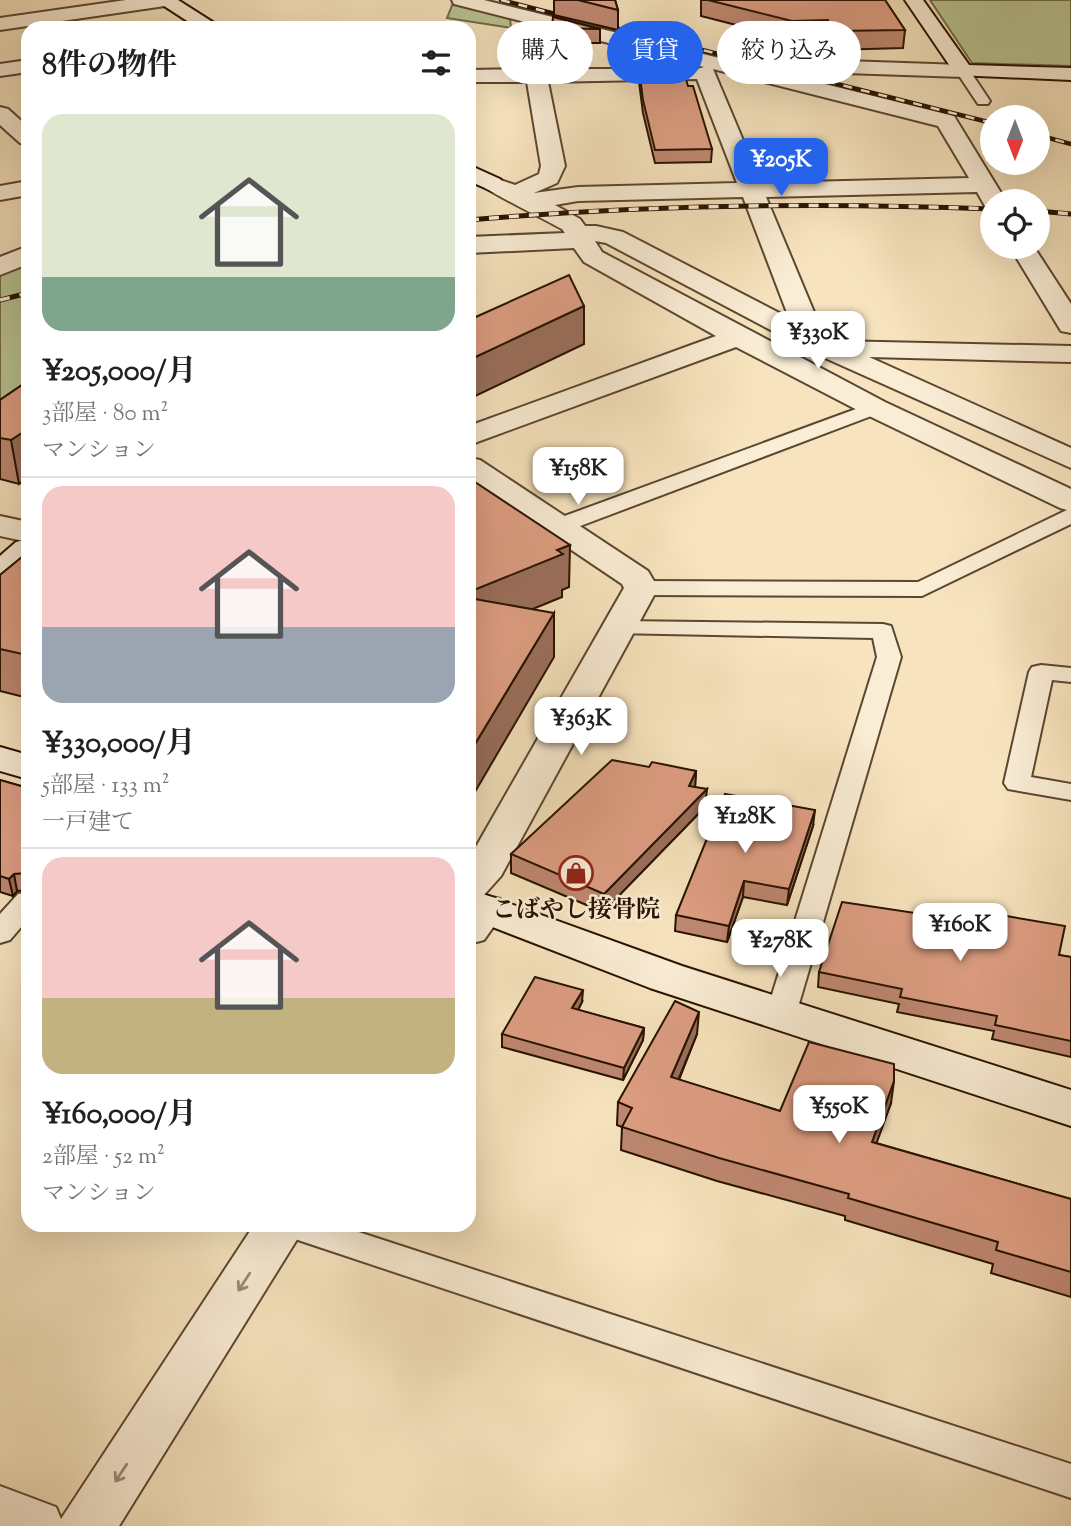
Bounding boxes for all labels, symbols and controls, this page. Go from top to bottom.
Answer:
chip: 購入 [497,21,593,84]
chip: 賃貸 [607,21,703,84]
chip: 絞り込み [717,21,861,84]
icon: filters [417,44,455,82]
text: 8件の物件 [42,45,177,88]
north arrow [980,105,1050,175]
map controls [980,105,1050,259]
pin: ¥205K [732,138,830,198]
text: ¥205K [750,144,812,177]
icon: home [186,159,312,285]
button: locate [980,189,1050,259]
pin: ¥330K [769,312,867,371]
text: ¥330K [787,317,849,350]
text: ¥205,000/月 [42,351,196,394]
text: 3部屋 · 80 m² [42,398,168,431]
text: マンション [42,435,156,468]
pin: ¥158K [529,448,627,507]
text: ¥158K [549,453,607,486]
icon: home [186,531,312,657]
pin: ¥363K [532,698,630,757]
text: ¥363K [550,703,612,736]
text: ¥330,000/月 [42,723,196,766]
text: 5部屋 · 133 m² [42,770,170,803]
pin: ¥128K [696,796,794,855]
text: ¥128K [714,801,776,834]
text: 一戸建て [42,807,134,840]
shop icon: こばやし接骨院 [557,854,595,892]
place label: こばやし接骨院 [492,894,660,928]
icon: home [186,902,312,1028]
pin: ¥160K [911,904,1009,963]
text: ¥160K [929,909,991,942]
pin: ¥278K [731,920,829,979]
text: ¥278K [747,925,813,958]
pin: ¥550K [790,1086,888,1145]
text: ¥550K [809,1091,869,1124]
text: ¥160,000/月 [42,1094,197,1137]
text: 2部屋 · 52 m² [42,1141,165,1174]
text: マンション [42,1178,156,1211]
one-way arrow [237,1272,251,1292]
one-way arrow [113,1463,127,1483]

